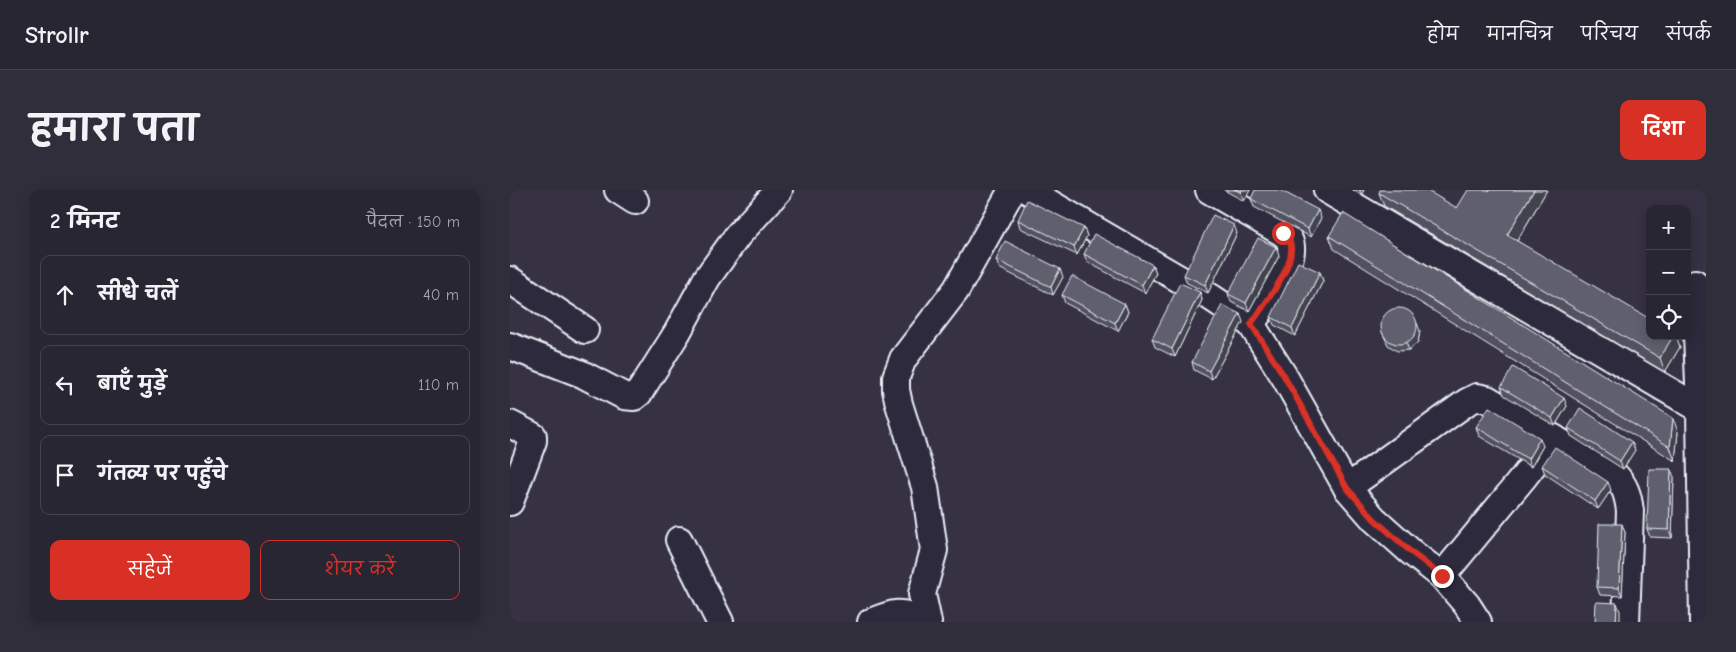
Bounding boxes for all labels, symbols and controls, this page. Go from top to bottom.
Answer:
text: Strollr [25,21,89,49]
text: होम [1427,24,1459,45]
text: मानचित्र [1487,24,1553,45]
text: परिचय [1581,24,1638,45]
text: संपर्क [1666,24,1711,45]
button: दिशा [1620,100,1706,160]
text: हमारा पता [30,108,198,149]
map controls [1646,205,1691,340]
button: + [1646,205,1691,250]
text: 2 मिनट [50,209,119,233]
text: पैदल · 150 m [366,213,460,231]
route start [1272,222,1295,245]
button: − [1646,250,1691,295]
icon: ahead [51,281,79,309]
text: सीधे चलें [98,283,178,305]
text: 40 m [423,286,459,304]
button: locate [1646,295,1691,340]
icon: left [51,371,79,399]
text: बाएँ मुड़ें [98,373,167,395]
text: 110 m [418,376,459,394]
icon: arrive [51,461,79,489]
text: गंतव्य पर पहुँचे [98,463,227,485]
button: सहेजें [50,540,250,600]
button: शेयर करें [260,540,460,600]
route end [1431,565,1454,588]

